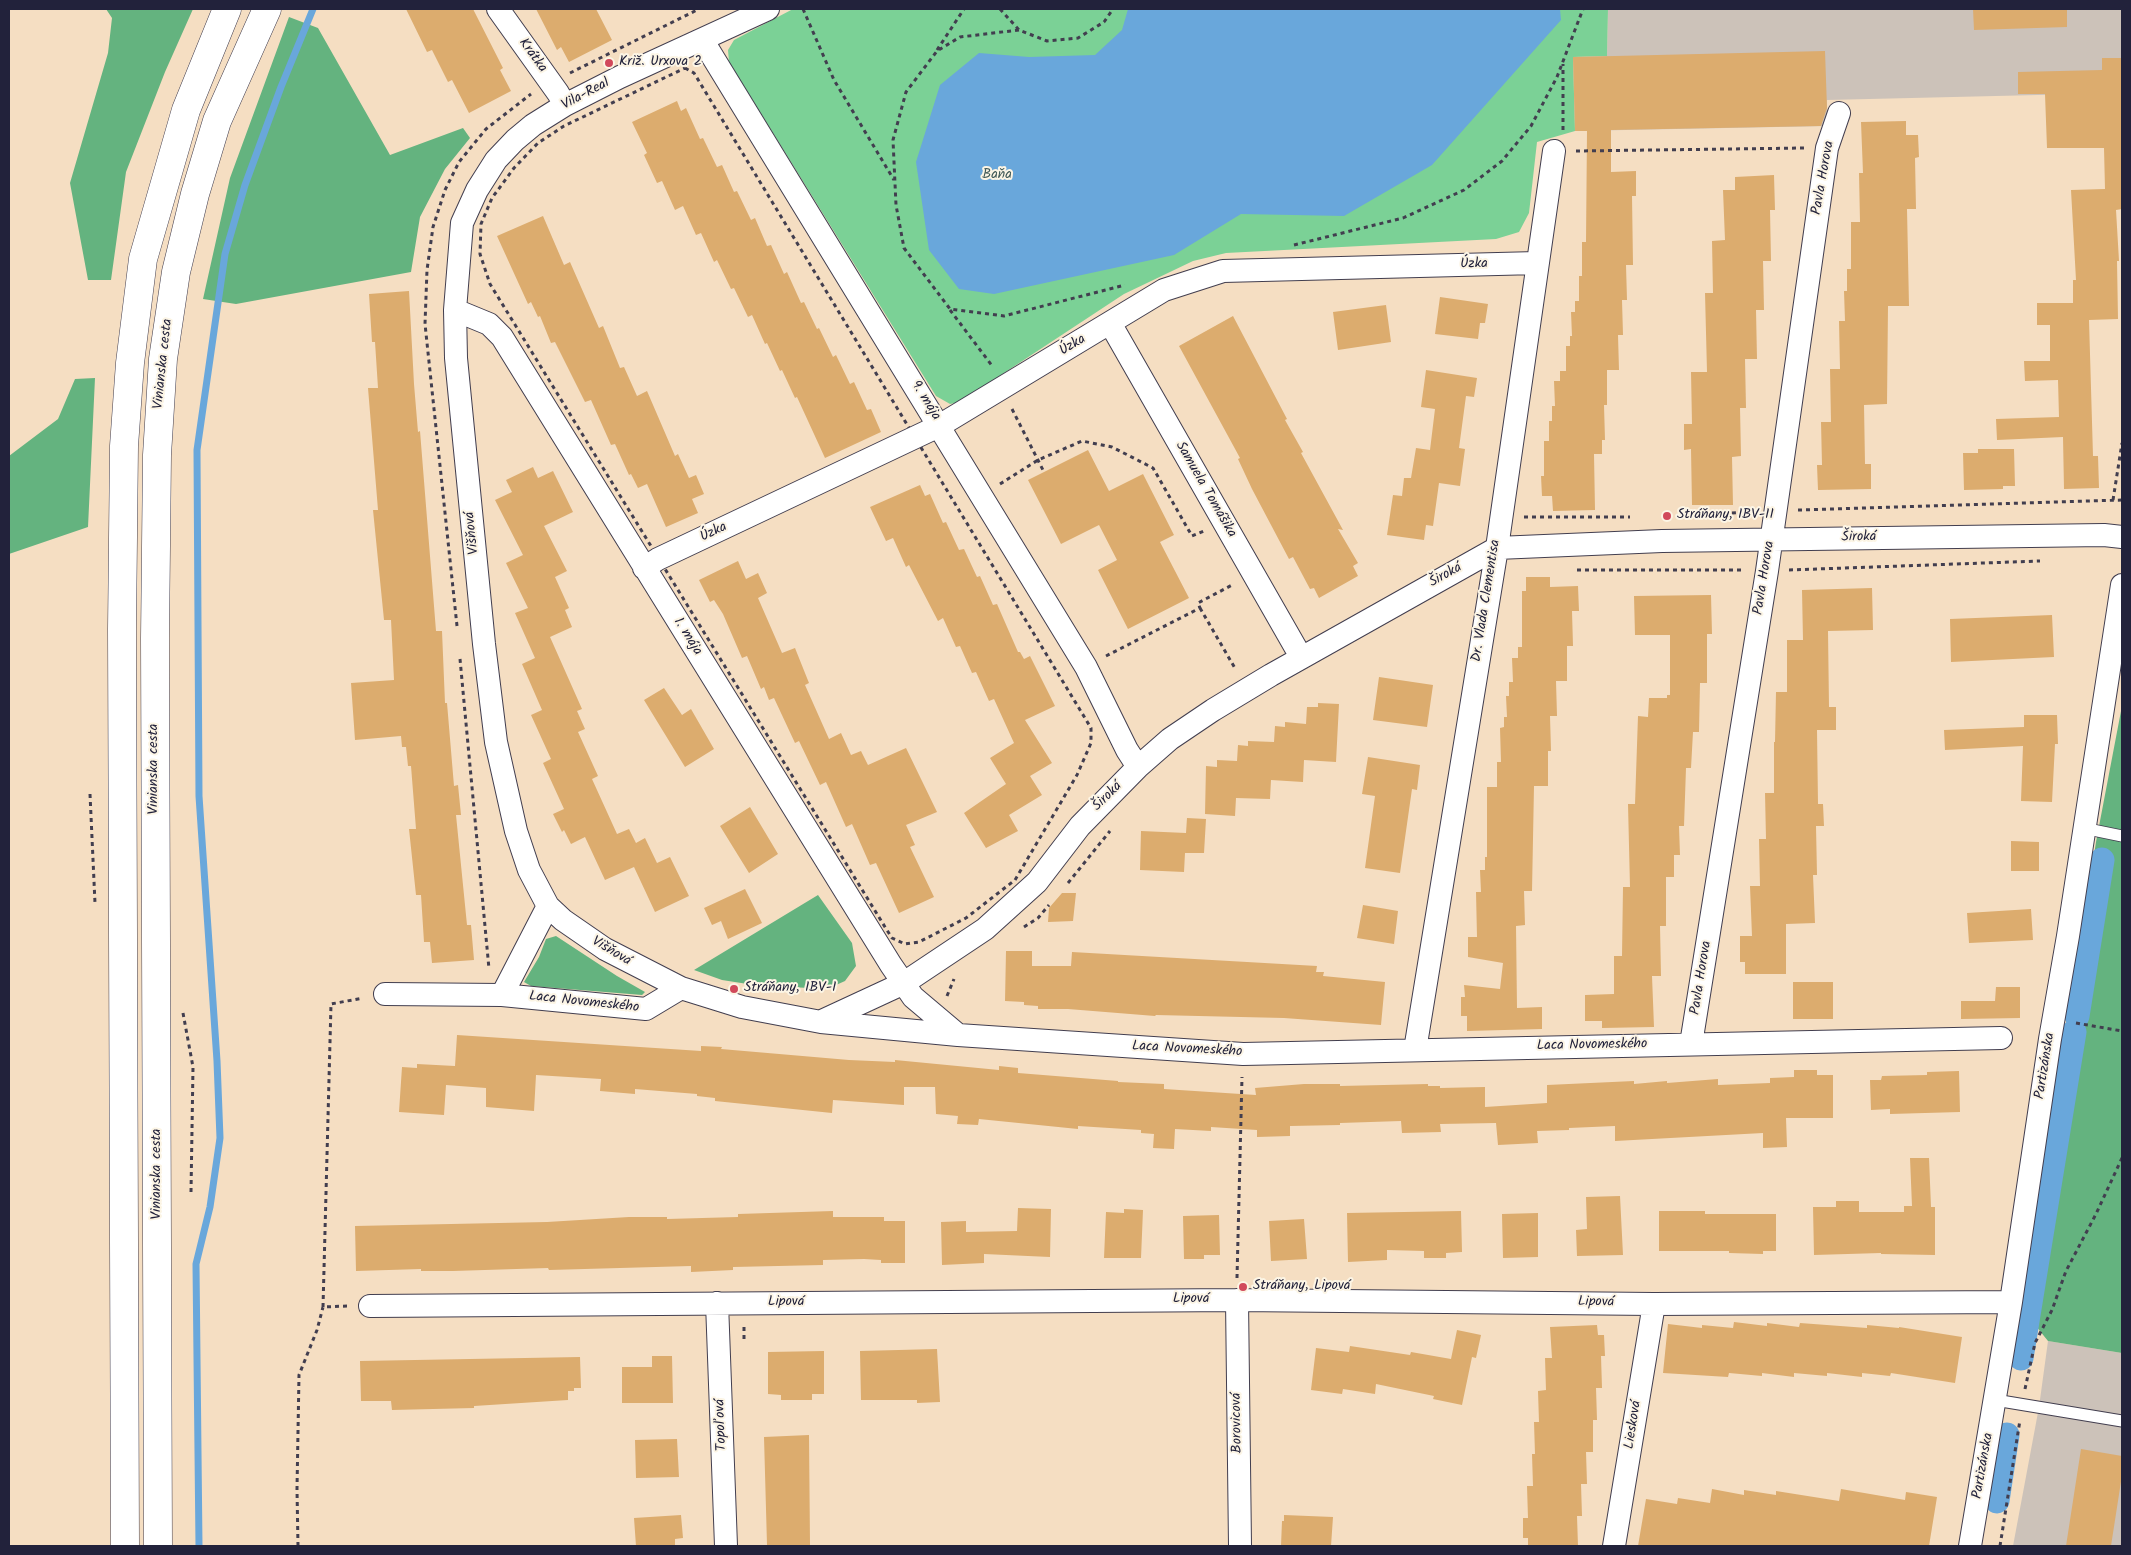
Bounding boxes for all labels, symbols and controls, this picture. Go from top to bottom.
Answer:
street label: Krátka [514,36,550,76]
place label: Križ. Urxova 2 [619,55,702,71]
marker: Križ. Urxova 2 [603,57,615,69]
street label: Vila-Real [559,75,613,115]
street label: Pavla Horova [1809,140,1839,216]
park label: Baňa [982,168,1012,184]
street label: Úzka [1460,256,1488,274]
street label: Vinianska cesta [151,318,177,410]
street label: Úzka [1057,332,1089,360]
street label: 9. mája [906,378,944,424]
street label: Samuela Tomášika [1171,439,1239,541]
place label: Stráňany, IBV-II [1677,508,1774,524]
marker: Stráňany, IBV-II [1661,510,1673,522]
street label: Višňová [462,511,484,555]
street label: Úzka [698,520,730,546]
street label: Široká [1841,529,1877,547]
street label: Dr. Vlada Clementisa [1469,539,1505,663]
street label: Pavla Horova [1751,540,1779,616]
street label: Široká [1427,560,1465,592]
street label: 1. mája [669,615,705,659]
street label: Vinianska cesta [147,724,163,814]
street label: Široká [1090,779,1126,815]
street label: Višňová [588,934,634,970]
street label: Pavla Horova [1688,940,1716,1016]
place label: Stráňany, IBV-I [744,981,836,997]
marker: Stráňany, IBV-I [728,983,740,995]
street label: Laca Novomeského [528,989,640,1017]
street label: Partizánska [2032,1032,2060,1100]
street label: Laca Novomeského [1537,1037,1647,1055]
street label: Laca Novomeského [1131,1039,1243,1061]
street label: Vinianska cesta [150,1129,166,1219]
place label: Stráňany, Lipová [1253,1279,1350,1295]
marker: Stráňany, Lipová [1237,1281,1249,1293]
street label: Lipová [1173,1292,1209,1308]
street label: Lipová [1578,1294,1614,1312]
street label: Lipová [768,1295,804,1311]
street label: Borovicová [1229,1393,1247,1453]
street label: Topoľová [713,1399,731,1451]
street label: Liesková [1622,1400,1646,1450]
street label: Partizánska [1970,1432,1998,1500]

